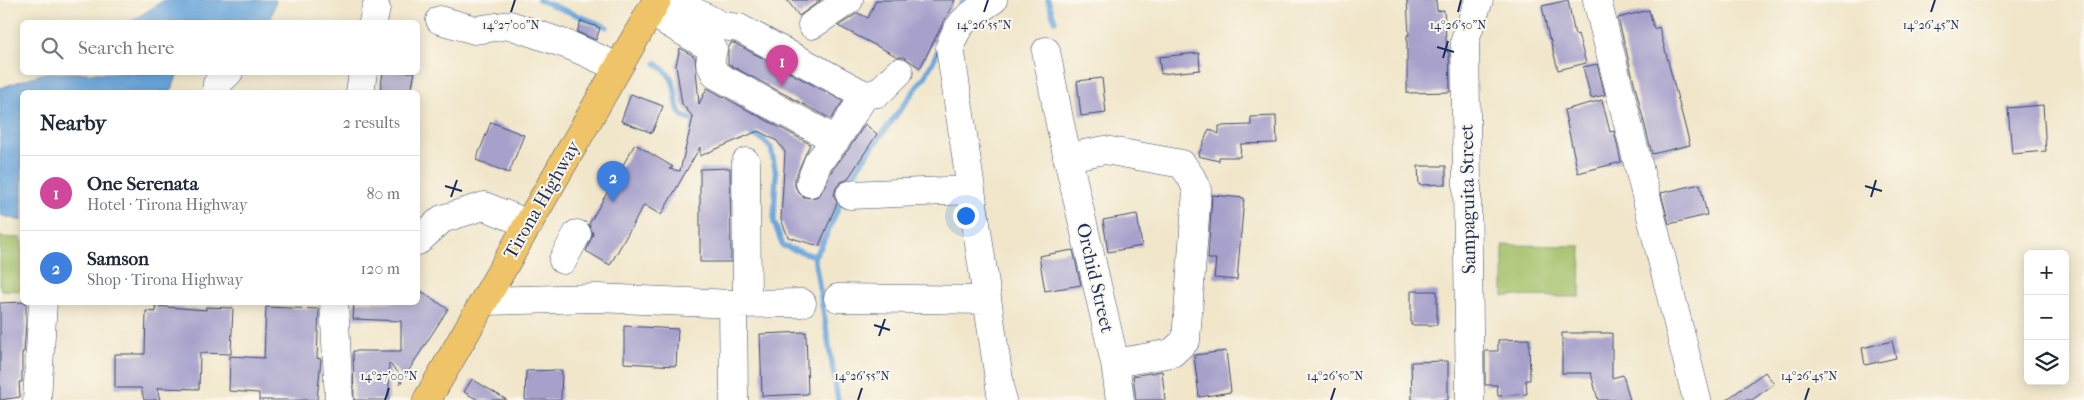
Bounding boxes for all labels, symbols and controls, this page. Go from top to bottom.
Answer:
text: 14°27'00"N [482,18,540,32]
text: 14°26'55"N [956,18,1012,32]
text: 14°26'50"N [1430,18,1486,32]
text: 14°26'45"N [1903,18,1959,32]
search box [20,20,420,75]
icon: search [38,34,66,62]
text: Search here [78,37,174,59]
pin: 1 [766,45,798,86]
text: Nearby [40,111,106,135]
text: 2 results [343,113,400,132]
street label: Sampaguita Street [1456,124,1480,274]
street label: Tirona Highway [499,136,585,263]
pin: 2 [597,161,629,202]
text: One Serenata [87,173,198,195]
text: 1 [53,184,59,203]
text: 80 m [366,184,400,203]
text: Hotel · Tirona Highway [87,195,248,214]
your location [953,203,979,229]
street label: Orchid Street [1072,221,1118,335]
text: Samson [87,248,149,270]
map controls [2024,250,2069,385]
button: + [2024,250,2069,295]
text: 2 [52,259,60,278]
text: 120 m [361,259,400,278]
text: Shop · Tirona Highway [87,270,243,289]
button: − [2024,295,2069,340]
button: layers [2024,340,2069,385]
text: 14°27'00"N [360,369,418,383]
text: 14°26'55"N [834,369,890,383]
text: 14°26'50"N [1307,369,1363,383]
text: 14°26'45"N [1781,369,1837,383]

